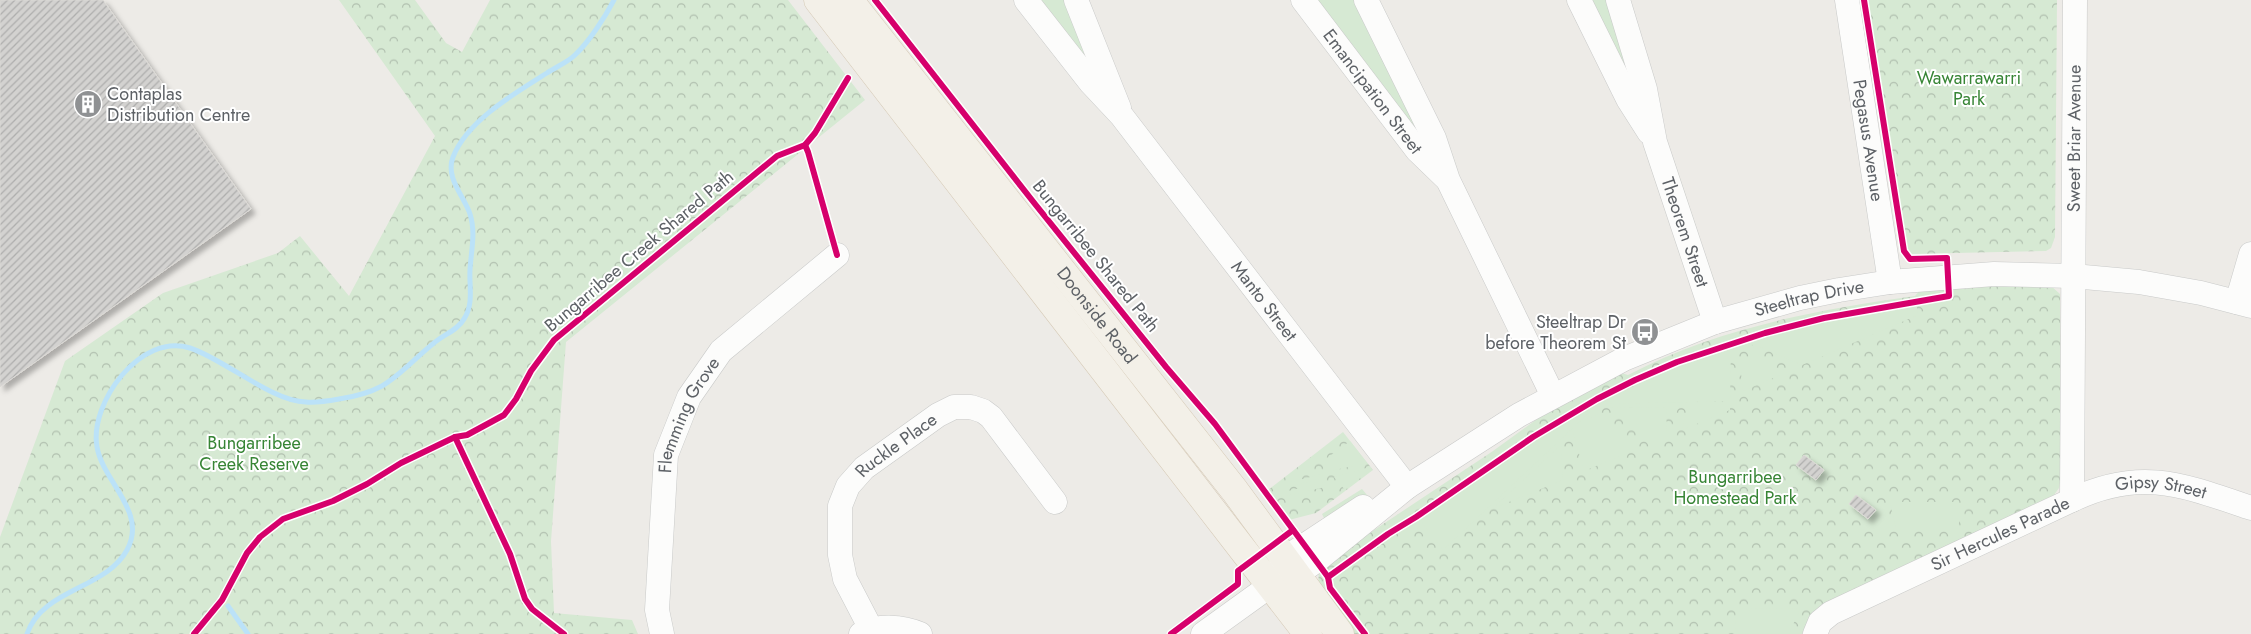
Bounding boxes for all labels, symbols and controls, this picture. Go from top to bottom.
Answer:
street label: Emancipation Street [1317,24,1429,160]
park label: Wawarrawarri Park [1917,65,2021,112]
street label: Sweet Briar Avenue [2061,65,2088,212]
street label: Pegasus Avenue [1846,78,1891,203]
place label: Contaplas Distribution Centre [107,81,250,128]
building icon: Contaplas Distribution Centre [73,89,103,119]
street label: Bungarribee Creek Shared Path [539,164,739,338]
street label: Bungarribee Shared Path [1026,174,1166,338]
street label: Theorem Street [1655,174,1716,291]
street label: Manto Street [1225,255,1304,347]
street label: Doonside Road [1050,261,1143,369]
street label: Steeltrap Drive [1751,273,1866,323]
place label: Steeltrap Dr before Theorem St [1485,309,1627,356]
bus stop icon: Steeltrap Dr before Theorem St [1630,317,1660,347]
street label: Flemming Grove [652,352,726,474]
street label: Ruckle Place [849,407,943,483]
park label: Bungarribee Creek Reserve [199,430,309,477]
park label: Bungarribee Homestead Park [1673,464,1797,511]
street label: Gipsy Street [2113,469,2211,506]
street label: Sir Hercules Parade [1926,490,2074,577]

